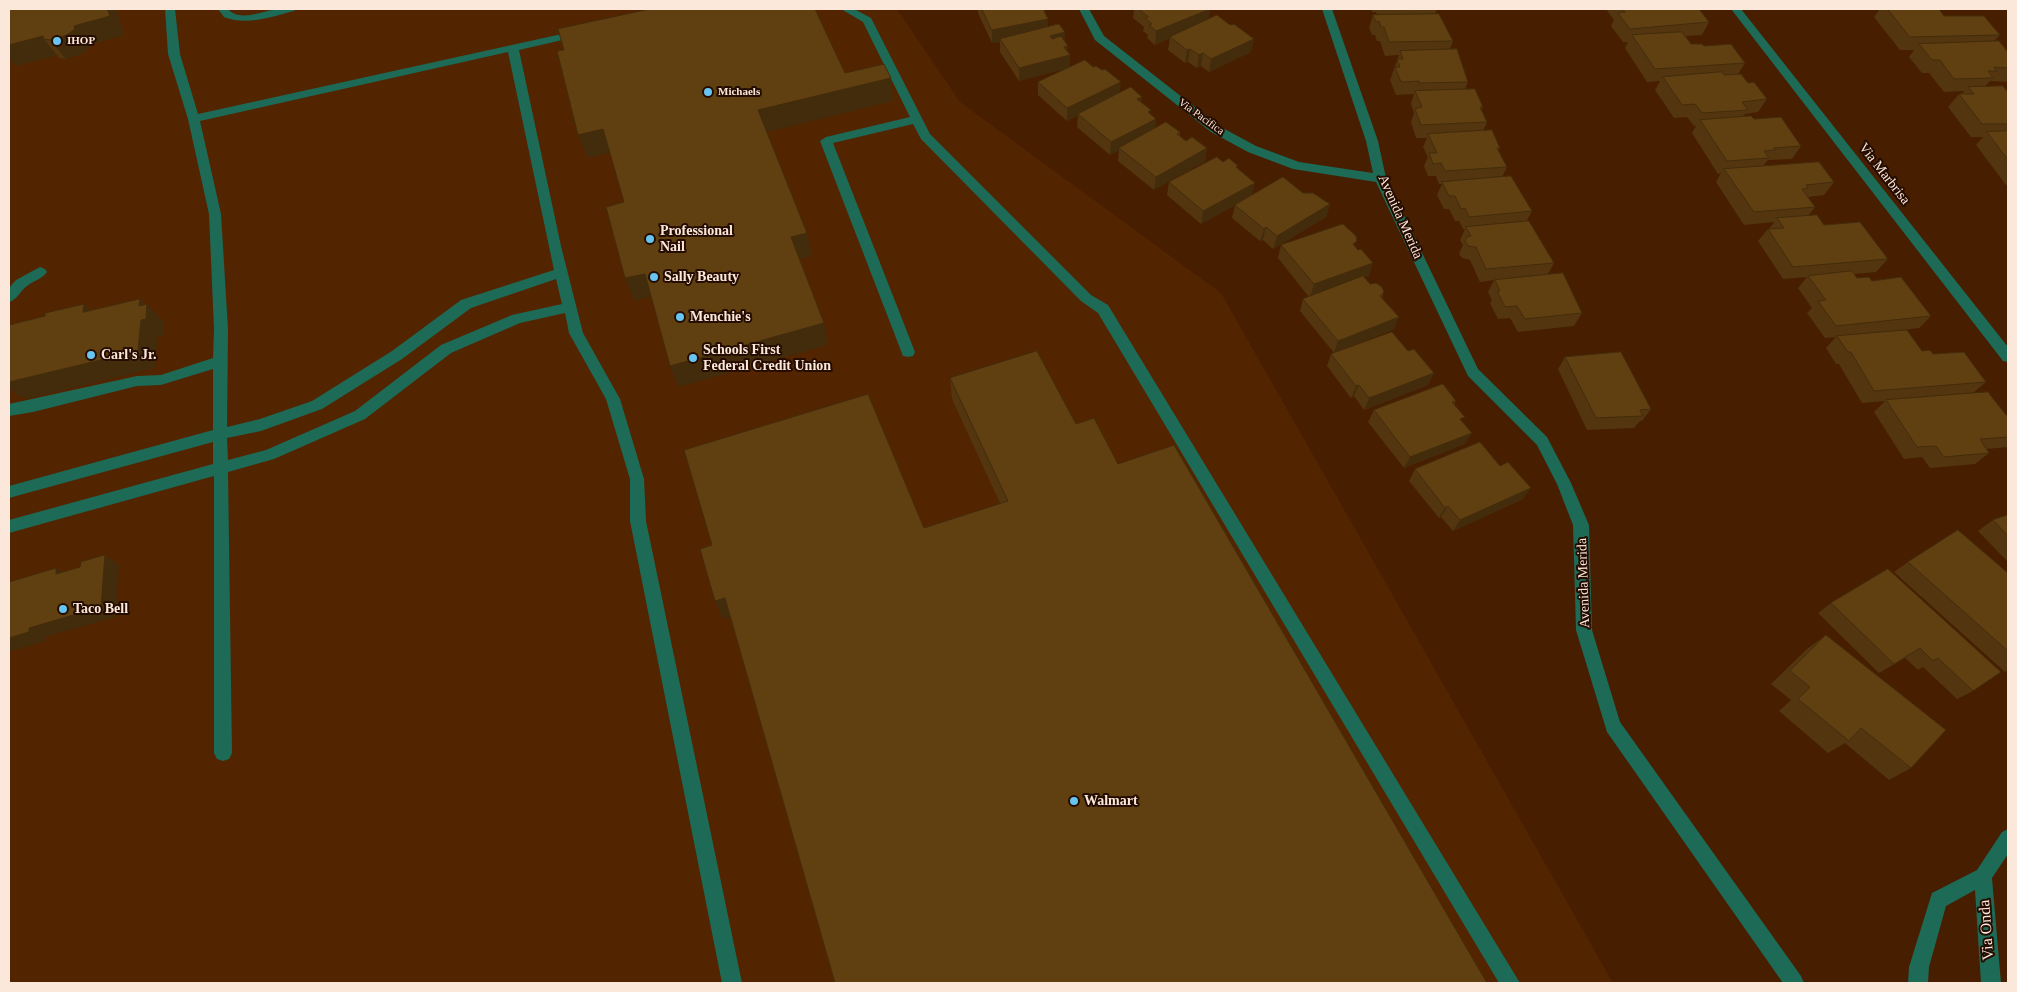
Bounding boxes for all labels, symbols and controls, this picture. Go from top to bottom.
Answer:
place label: IHOP [67,34,95,48]
marker: IHOP [51,35,63,47]
place label: Michaels [718,85,760,99]
marker: Michaels [702,86,714,98]
street label: Via Pacifica [1176,96,1226,138]
street label: Via Marbrisa [1855,140,1913,208]
street label: Avenida Merida [1374,172,1426,262]
place label: Professional Nail [660,223,733,256]
marker: Professional Nail [644,233,656,245]
place label: Sally Beauty [664,269,739,285]
marker: Sally Beauty [648,271,660,283]
place label: Menchie's [690,309,751,325]
marker: Menchie's [674,311,686,323]
place label: Schools First Federal Credit Union [703,342,831,374]
place label: Carl's Jr. [101,347,156,363]
marker: Carl's Jr. [85,349,97,361]
marker: Schools First Federal Credit Union [687,352,699,364]
street label: Avenida Merida [1574,538,1594,628]
place label: Taco Bell [73,601,128,617]
marker: Taco Bell [57,603,69,615]
place label: Walmart [1084,793,1138,809]
marker: Walmart [1068,795,1080,807]
street label: Via Onda [1975,899,1999,961]

